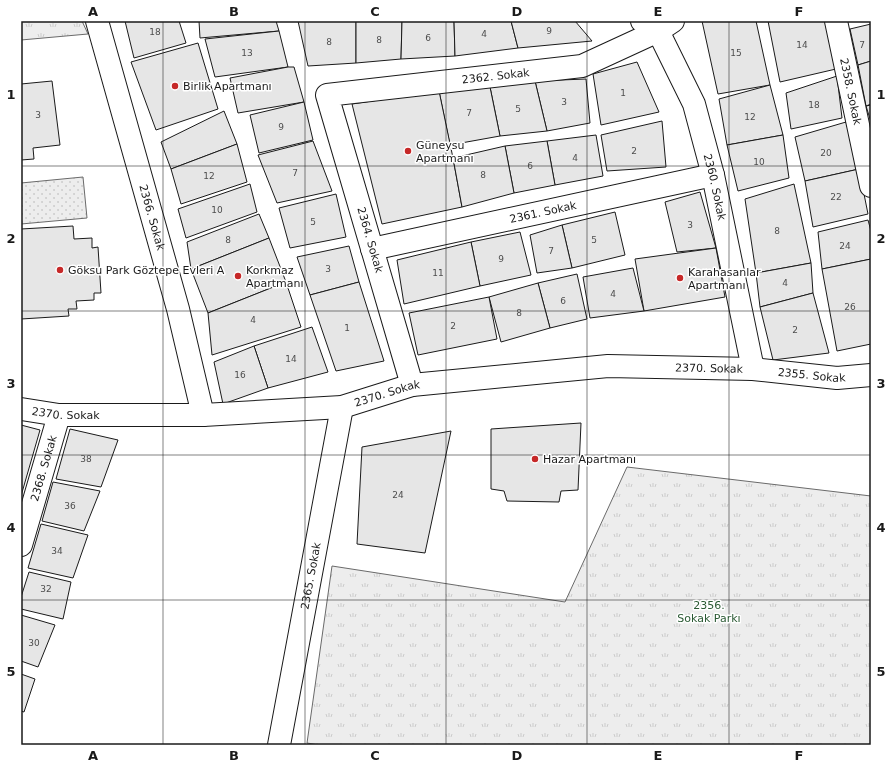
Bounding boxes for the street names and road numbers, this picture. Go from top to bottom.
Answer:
street label: 2358. Sokak [838,57,864,127]
street label: 2362. Sokak [461,65,531,86]
street label: 2360. Sokak [701,152,729,222]
street label: 2366. Sokak [137,183,168,252]
street label: 2361. Sokak [508,198,578,225]
street label: 2364. Sokak [354,206,386,275]
street label: 2370. Sokak [675,361,744,375]
street label: 2355. Sokak [777,365,847,385]
street label: 2370. Sokak [353,378,421,409]
street label: 2370. Sokak [31,404,100,422]
street label: 2368. Sokak [28,433,59,503]
street label: 2365. Sokak [298,541,323,611]

